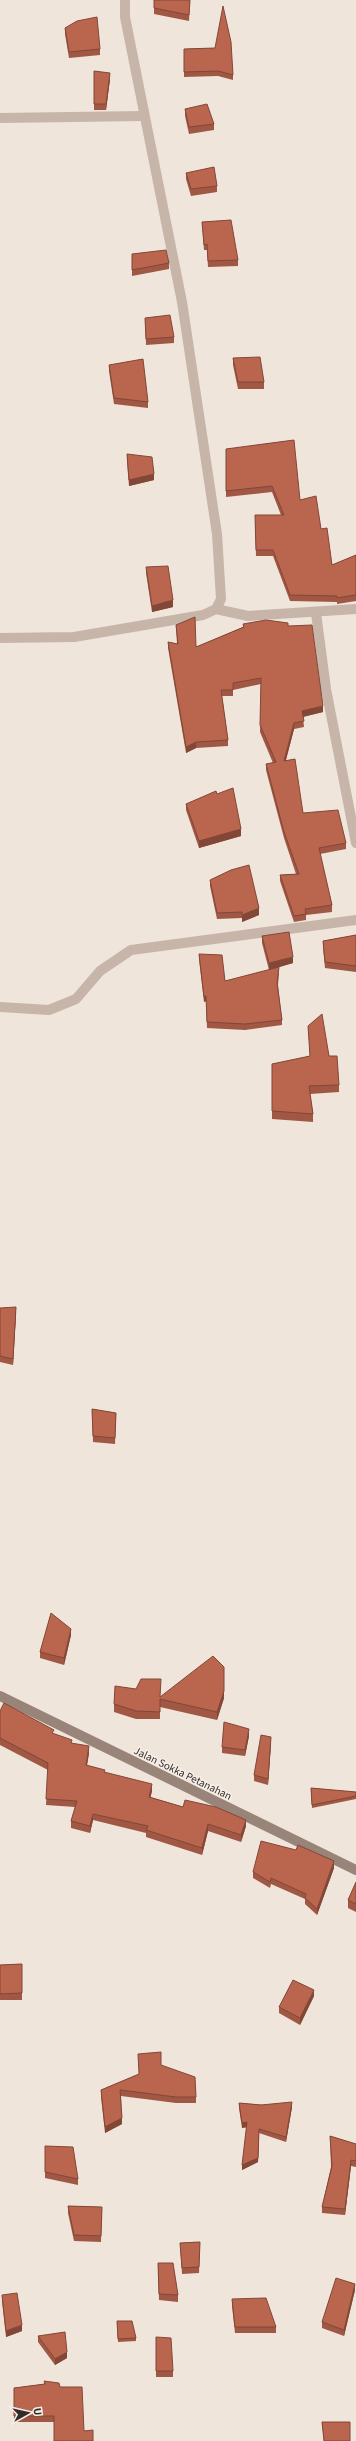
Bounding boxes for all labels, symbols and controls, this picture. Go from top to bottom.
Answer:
street label: Jalan Sokka Petanahan [131,1743,234,1804]
north arrow [8,2393,48,2433]
text: U [29,2407,45,2416]

